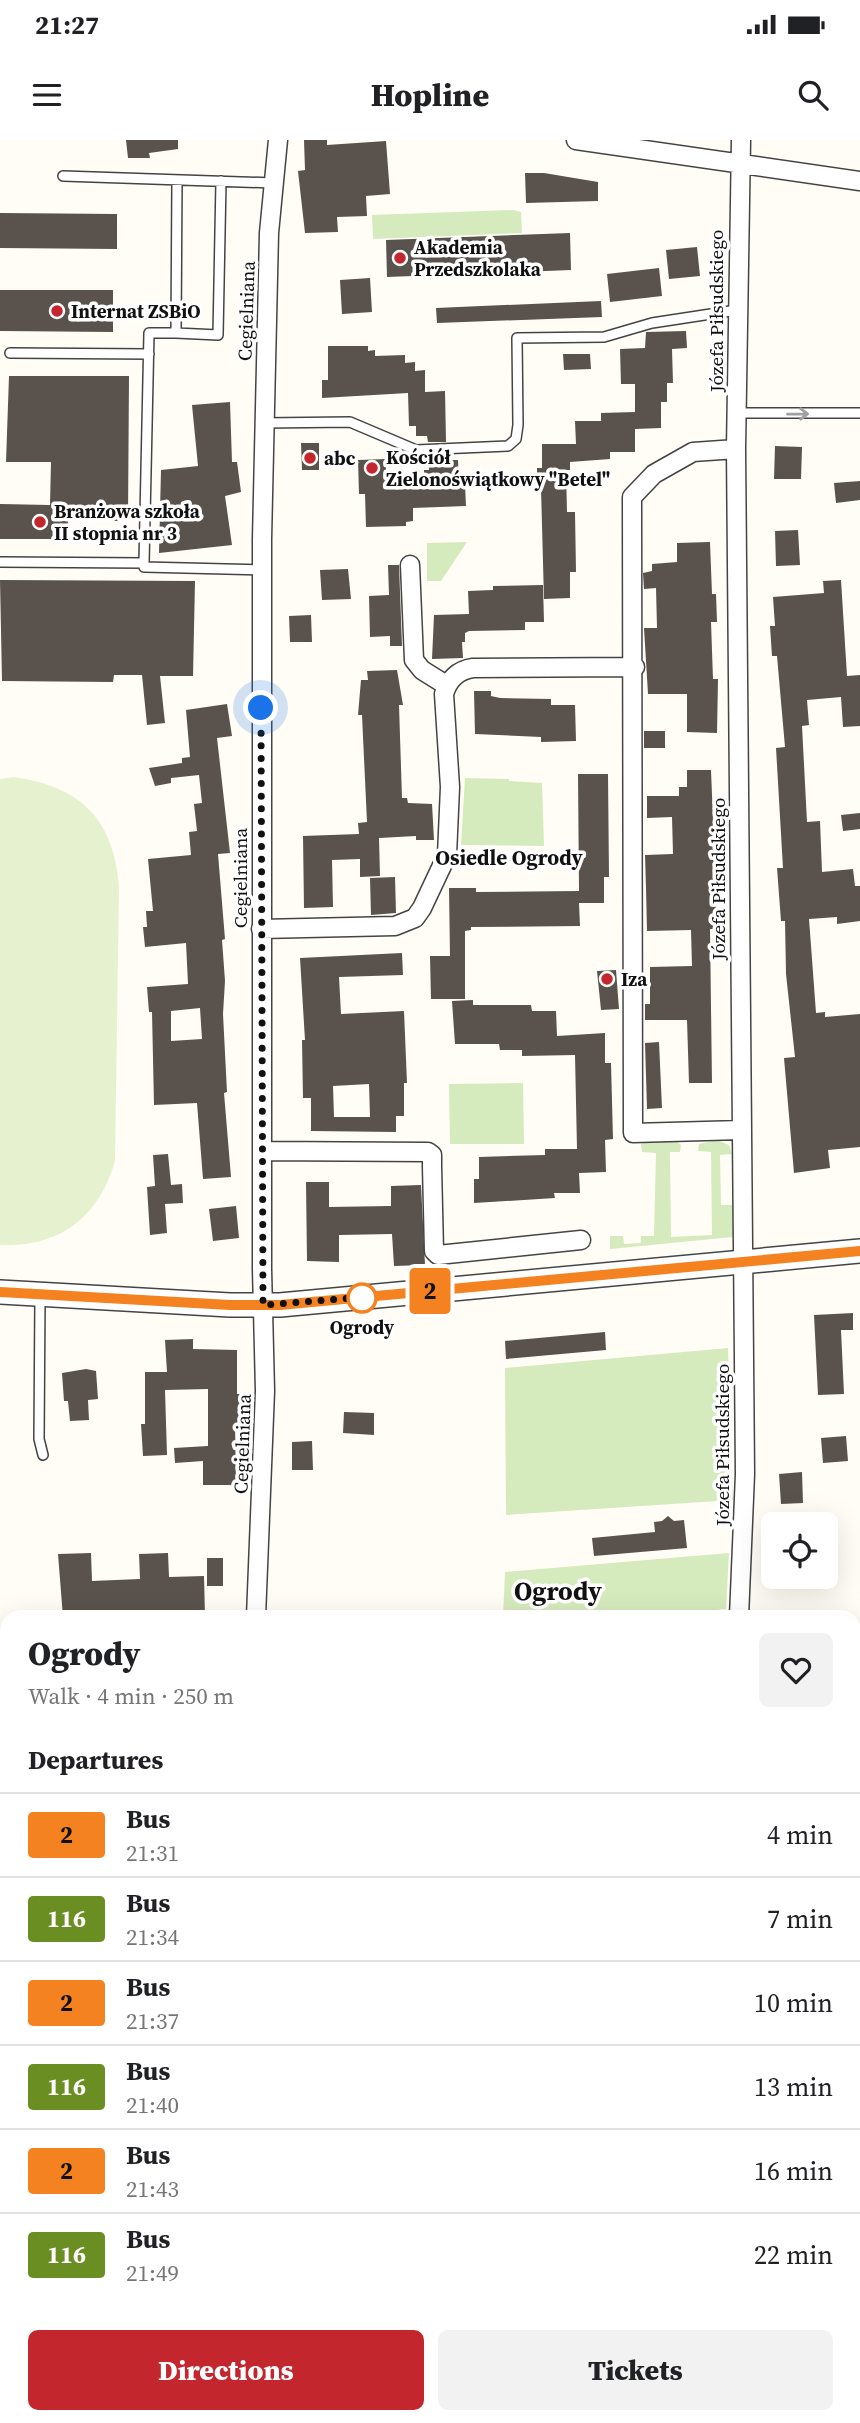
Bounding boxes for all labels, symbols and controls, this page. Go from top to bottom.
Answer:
text: 21:27 [35,7,99,43]
text: Hopline [371,73,489,117]
icon: menu [28,76,66,114]
icon: search [794,76,832,114]
street label: Józefa Piłsudskiego [703,230,729,393]
place label: Akademia Przedszkolaka [414,234,542,282]
marker: Akademia Przedszkolaka [392,250,408,266]
street label: Cegielniana [231,260,261,362]
place label: Internat ZSBiO [71,298,200,324]
marker: Internat ZSBiO [49,303,65,319]
one-way arrow [787,407,810,420]
place label: Kościół Zielonoświątkowy "Betel" [386,444,610,492]
place label: abc [324,445,356,471]
marker: abc [302,450,318,466]
marker: Kościół Zielonoświątkowy "Betel" [364,460,380,476]
place label: Branżowa szkoła II stopnia nr 3 [54,498,201,546]
marker: Branżowa szkoła II stopnia nr 3 [32,514,48,530]
your location [243,690,278,725]
street label: Józefa Piłsudskiego [705,798,731,961]
street label: Cegielniana [227,828,253,928]
district label: Osiedle Ogrody [435,843,584,872]
place label: Iza [621,966,648,992]
marker: Iza [599,971,615,987]
line badge: 2 [407,1268,453,1314]
text: 2 [423,1274,437,1307]
marker: Ogrody [347,1283,377,1313]
place label: Ogrody [330,1314,395,1340]
street label: Józefa Piłsudskiego [709,1364,735,1527]
street label: Cegielniana [227,1393,257,1495]
map controls [761,1512,838,1589]
button: locate [761,1512,838,1589]
district label: Ogrody [514,1573,602,1609]
text: Ogrody [28,1631,141,1676]
button: heart [759,1633,833,1707]
text: Walk · 4 min · 250 m [28,1680,234,1712]
text: Departures [28,1742,163,1778]
text: Bus [126,1801,170,1837]
text: 4 min [767,1817,833,1853]
text: 2 [60,1818,73,1851]
text: 21:31 [126,1837,179,1869]
text: Bus [126,1885,170,1921]
text: 7 min [767,1901,833,1937]
text: 116 [47,1902,86,1935]
text: 21:34 [126,1921,179,1953]
text: Bus [126,1969,170,2005]
text: 10 min [754,1985,833,2021]
text: 2 [60,1986,73,2019]
text: 21:37 [126,2005,179,2037]
text: Bus [126,2053,170,2089]
text: 13 min [754,2069,833,2105]
text: 116 [47,2070,86,2103]
text: 21:40 [126,2089,179,2121]
text: Bus [126,2137,170,2173]
text: 16 min [754,2153,833,2189]
text: 2 [60,2154,73,2187]
text: 21:43 [126,2173,179,2205]
text: Bus [126,2221,170,2257]
text: 22 min [754,2237,833,2273]
text: 116 [47,2238,86,2271]
text: 21:49 [126,2257,179,2289]
button: Directions [28,2330,424,2410]
button: Tickets [438,2330,833,2410]

